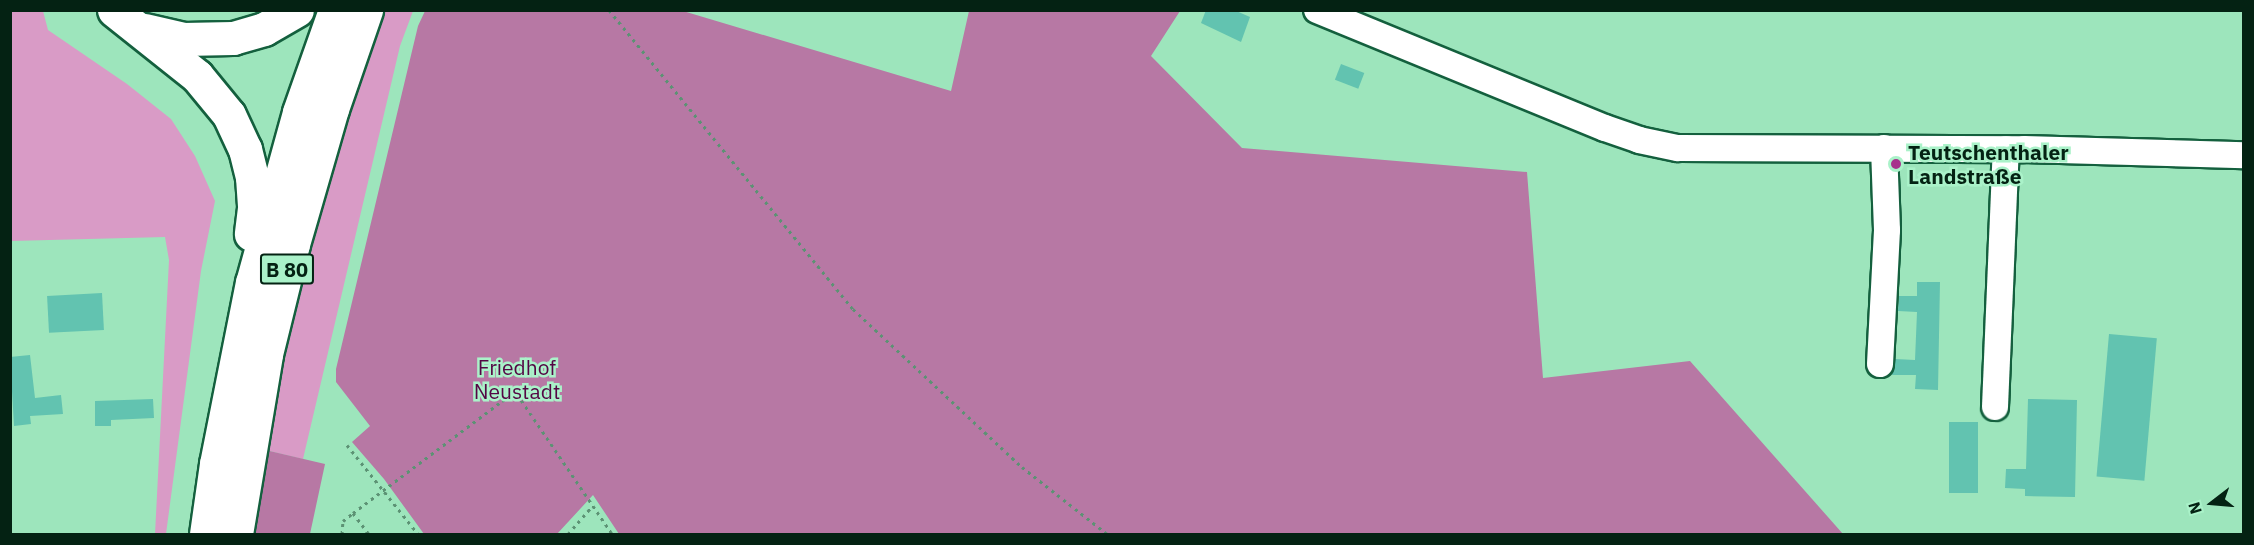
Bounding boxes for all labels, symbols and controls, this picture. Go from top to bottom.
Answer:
place label: Teutschenthaler Landstraße [1908,139,2069,189]
marker: Teutschenthaler Landstraße [1889,157,1903,171]
road number: B 80 [258,252,316,286]
park label: Friedhof Neustadt [474,354,560,404]
north arrow [2182,473,2242,533]
text: N [2183,500,2206,516]

